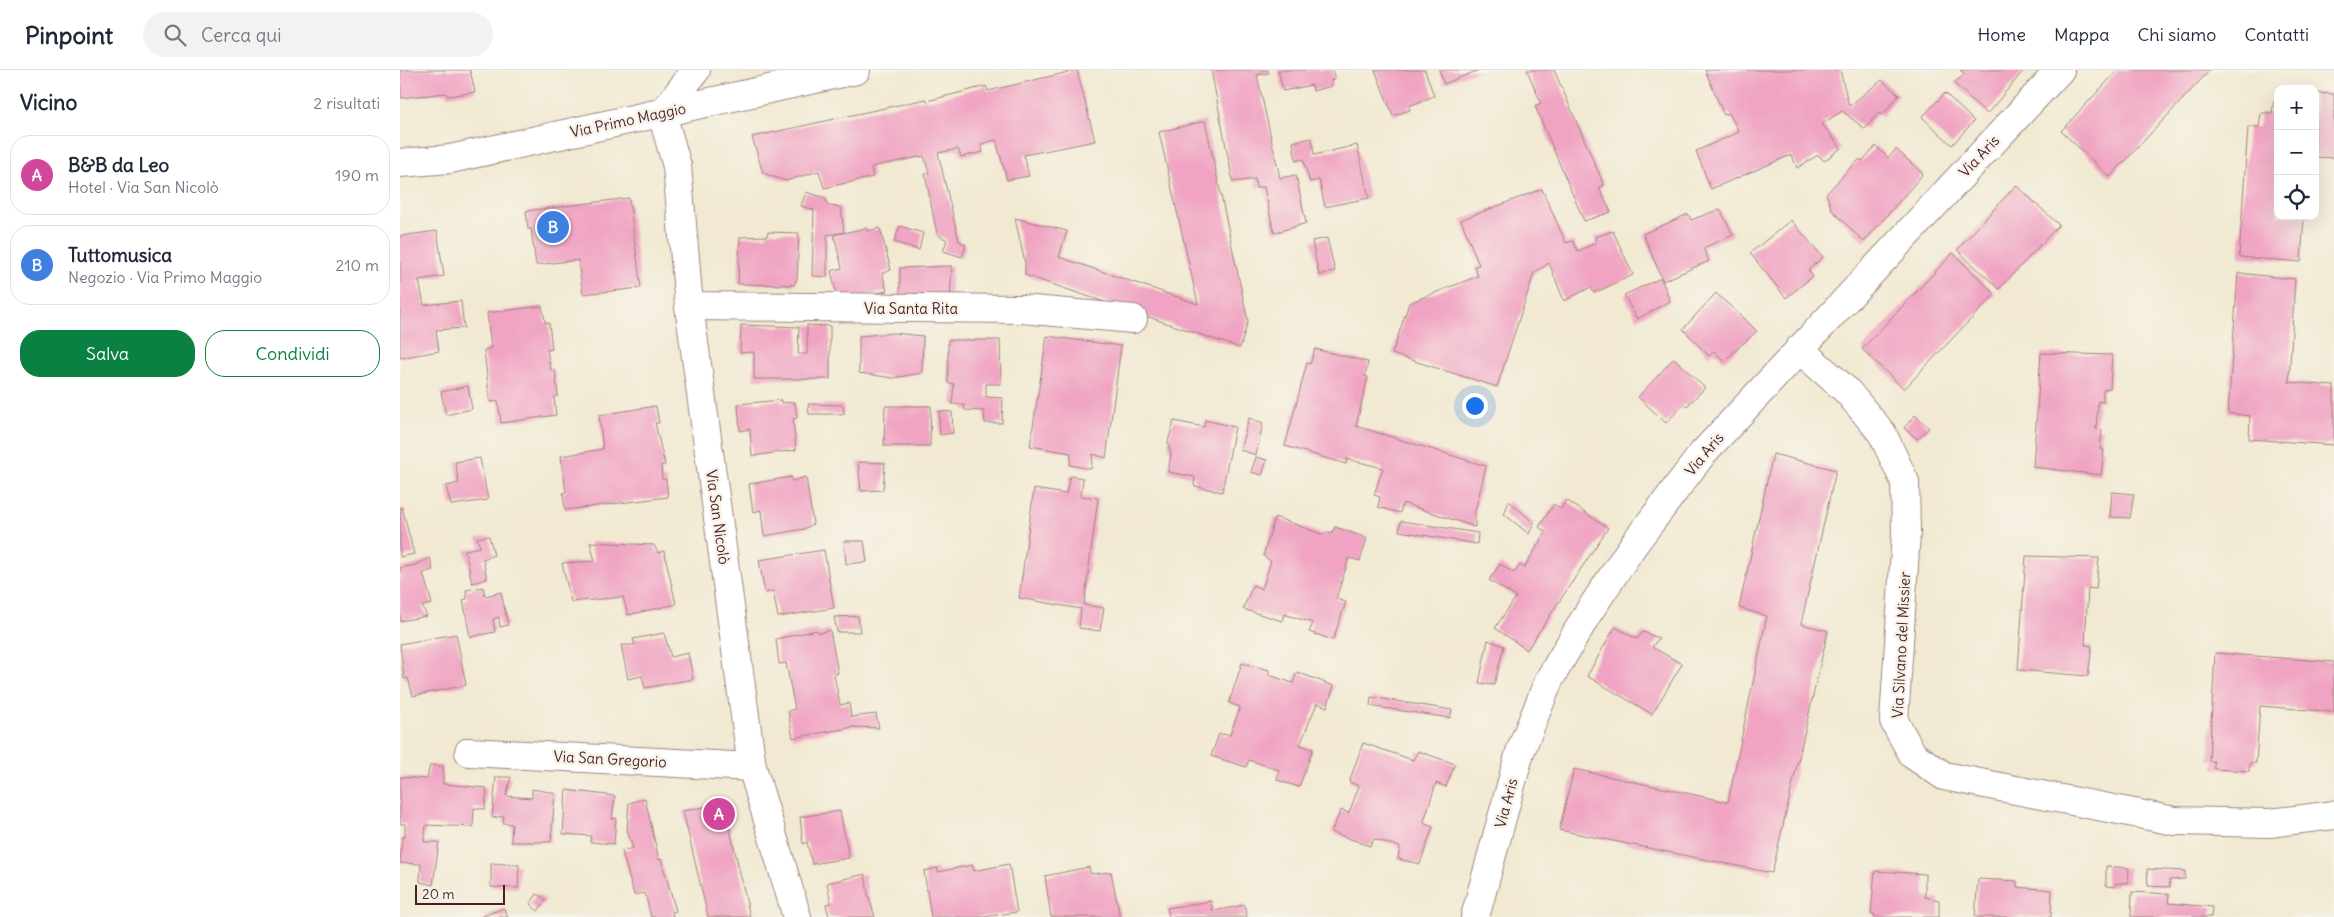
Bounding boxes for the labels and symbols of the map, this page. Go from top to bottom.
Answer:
street label: Via Primo Maggio [568,98,688,142]
street label: Via Aris [1955,131,2003,181]
pin: B [537,208,569,246]
street label: Via Santa Rita [864,299,958,318]
your location [1462,393,1488,419]
street label: Via Aris [1680,428,1728,480]
street label: Via San Nicolò [702,468,734,566]
street label: Via Silvano del Missier [1888,571,1914,719]
street label: Via San Gregorio [553,747,667,771]
street label: Via Aris [1490,776,1522,830]
pin: A [703,795,735,833]
scale bar [415,882,505,905]

